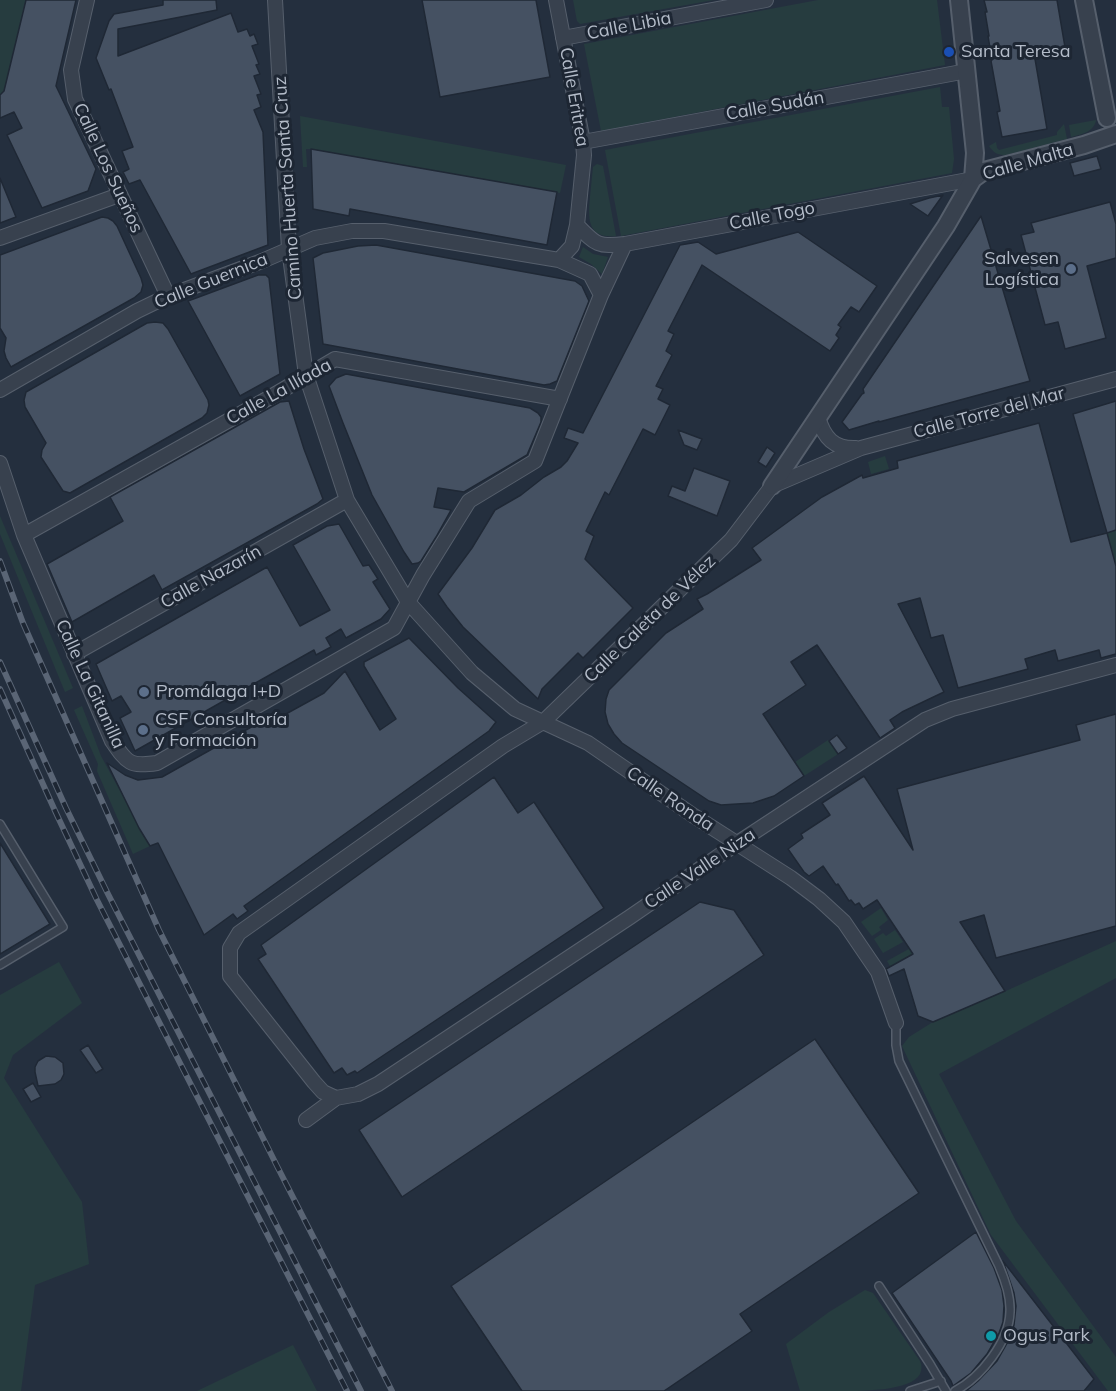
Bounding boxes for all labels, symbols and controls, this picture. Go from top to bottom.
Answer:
street label: Calle Libia [585,7,673,45]
place label: Santa Teresa [961,41,1071,63]
marker: Santa Teresa [942,45,956,59]
street label: Calle Eritrea [555,46,593,148]
street label: Camino Huerta Santa Cruz [269,75,307,301]
street label: Calle Sudán [724,87,826,125]
street label: Calle Los Sueños [68,100,148,236]
street label: Calle Malta [980,139,1076,185]
street label: Calle Togo [727,197,817,235]
street label: Calle Guernica [151,248,271,314]
place label: Salvesen Logística [984,248,1059,290]
marker: Salvesen Logística [1064,262,1078,276]
street label: Calle La Ilíada [223,354,335,430]
street label: Calle Torre del Mar [911,382,1067,444]
street label: Calle Nazarín [157,541,265,613]
street label: Calle Caleta de Vélez [580,551,720,687]
street label: Calle La Gitanilla [51,616,129,752]
place label: Promálaga I+D [156,681,281,703]
marker: Promálaga I+D [137,685,151,699]
place label: CSF Consultoría y Formación [155,709,287,752]
marker: CSF Consultoría y Formación [136,723,150,737]
street label: Calle Ronda [622,762,718,836]
street label: Calle Valle Niza [640,824,760,914]
place label: Ogus Park [1003,1325,1090,1347]
marker: Ogus Park [984,1329,998,1343]

